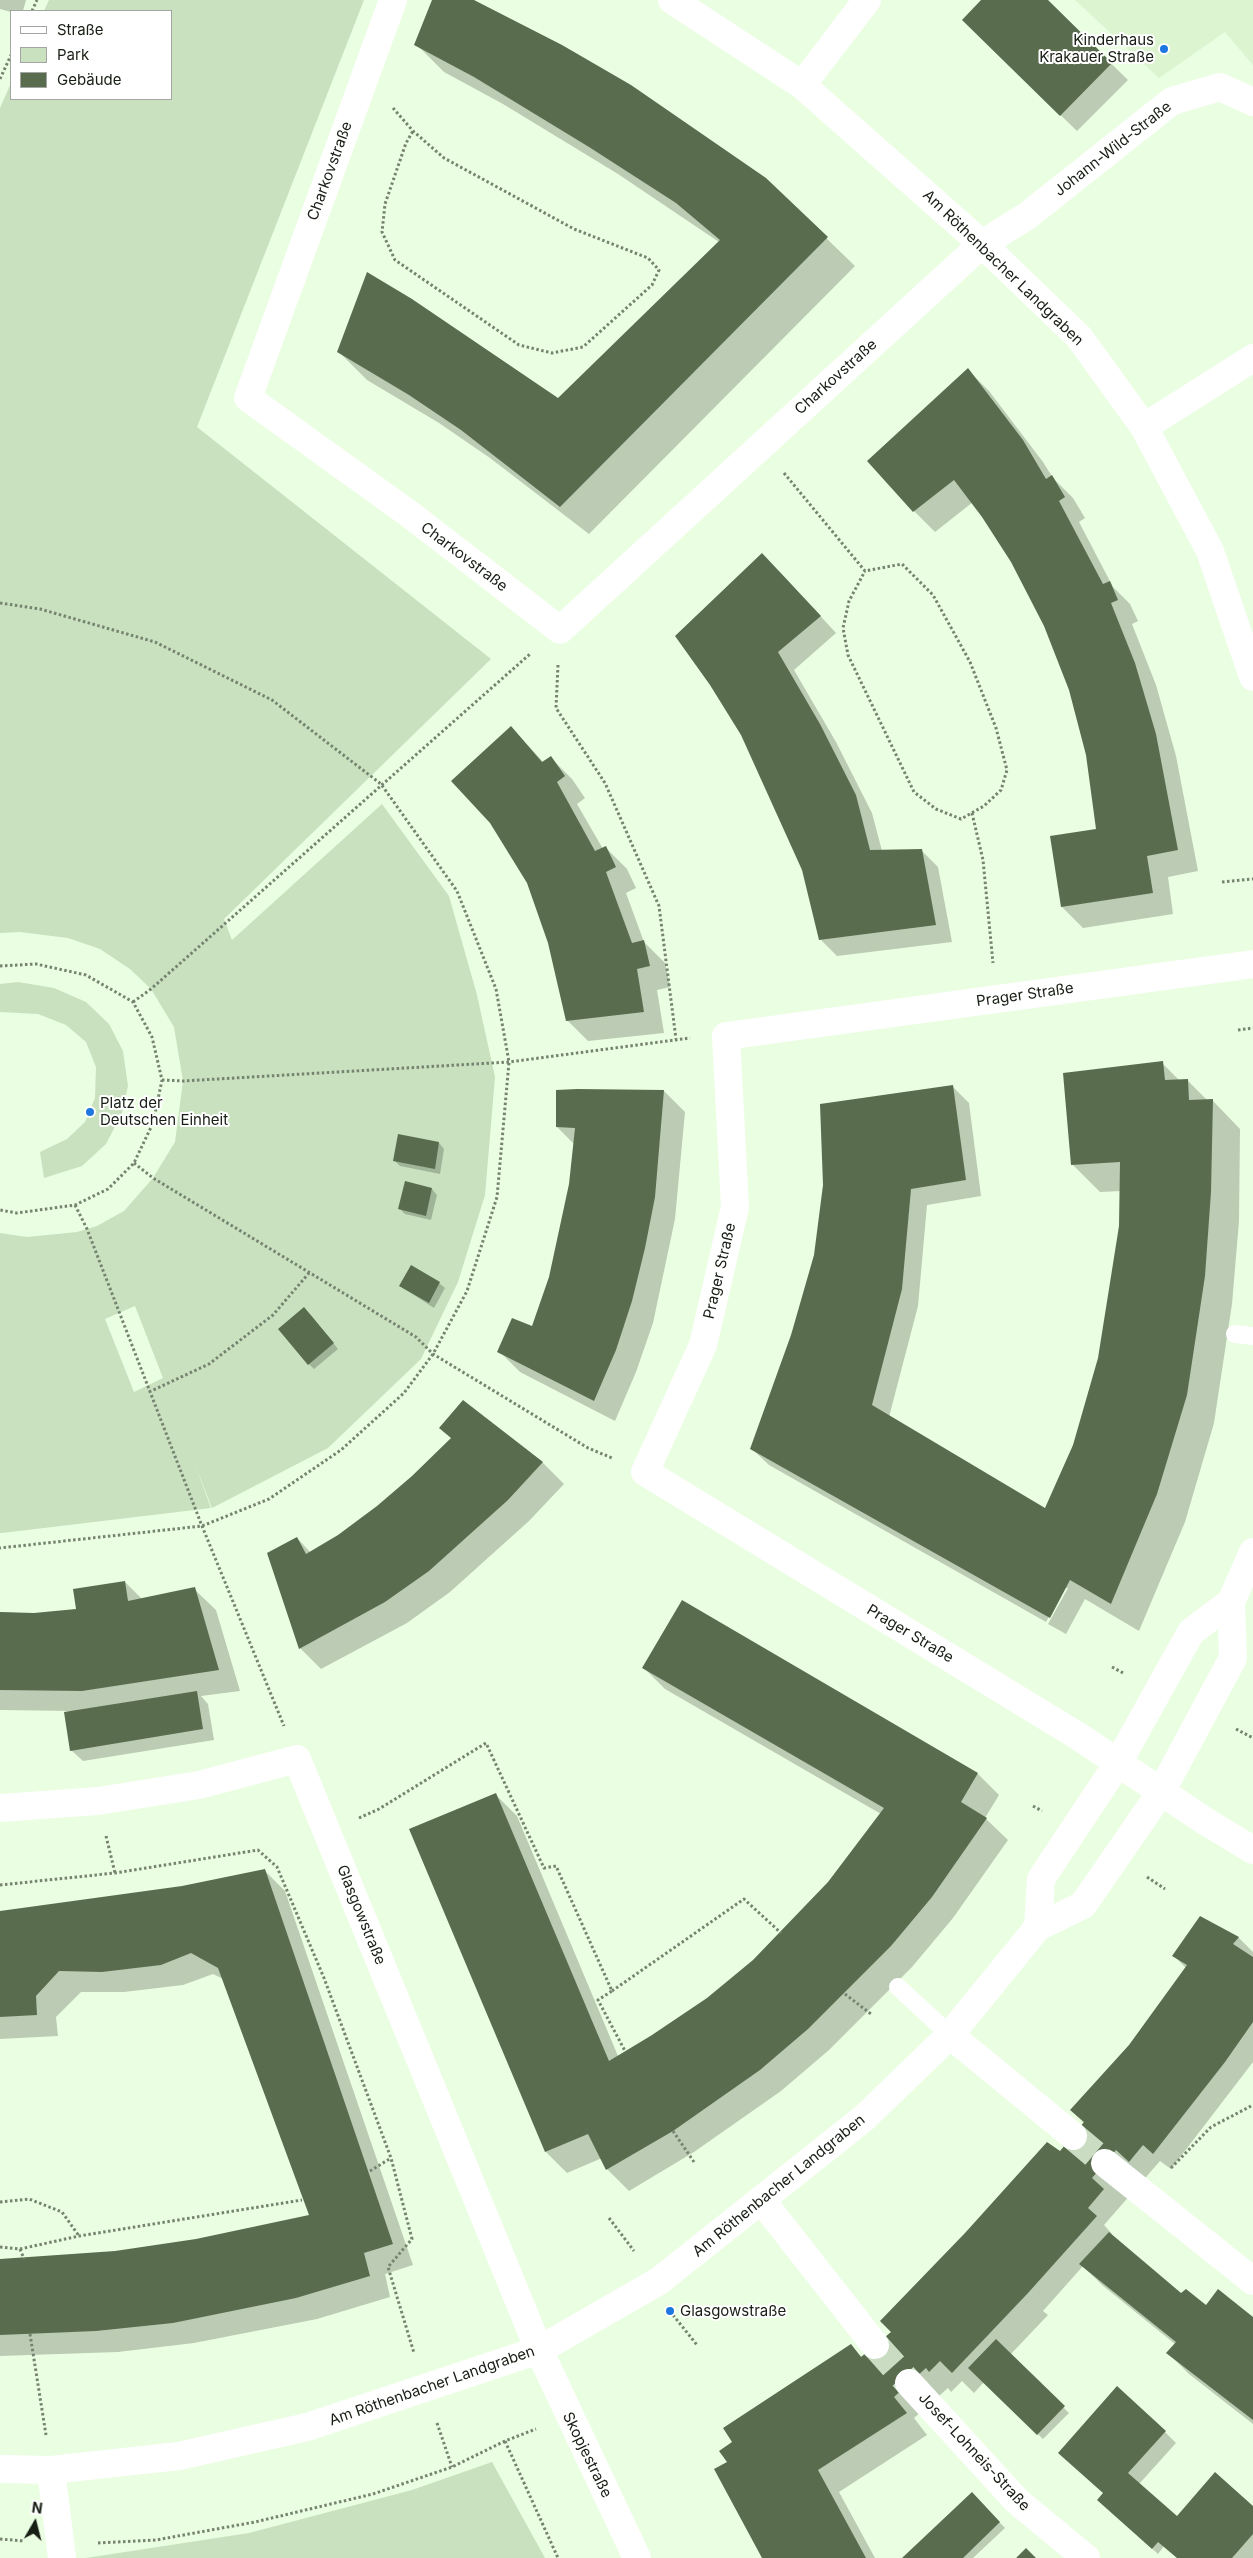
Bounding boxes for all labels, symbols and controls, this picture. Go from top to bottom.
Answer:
legend [10,10,172,100]
text: Straße [57,20,104,39]
place label: Kinderhaus Krakauer Straße [1039,31,1154,66]
marker: Kinderhaus Krakauer Straße [1158,43,1170,55]
text: Park [57,45,89,64]
text: Gebäude [57,70,122,89]
street label: Johann-Wild-Straße [1051,98,1175,200]
street label: Charkovstraße [304,119,356,223]
street label: Am Röthenbacher Landgraben [919,186,1087,350]
street label: Charkovstraße [791,336,881,418]
street label: Charkovstraße [417,519,511,595]
street label: Prager Straße [975,979,1075,1011]
place label: Platz der Deutschen Einheit [100,1094,228,1129]
marker: Platz der Deutschen Einheit [84,1106,96,1118]
street label: Prager Straße [700,1221,740,1321]
street label: Prager Straße [863,1601,957,1667]
street label: Glasgowstraße [333,1862,389,1968]
street label: Am Röthenbacher Landgraben [689,2111,869,2261]
place label: Glasgowstraße [680,2302,786,2320]
marker: Glasgowstraße [664,2305,676,2317]
street label: Am Röthenbacher Landgraben [327,2342,537,2430]
street label: Josef-Lohneis-Straße [914,2389,1034,2515]
street label: Skopjestraße [559,2409,615,2501]
north arrow [10,2498,60,2548]
text: N [31,2498,44,2517]

